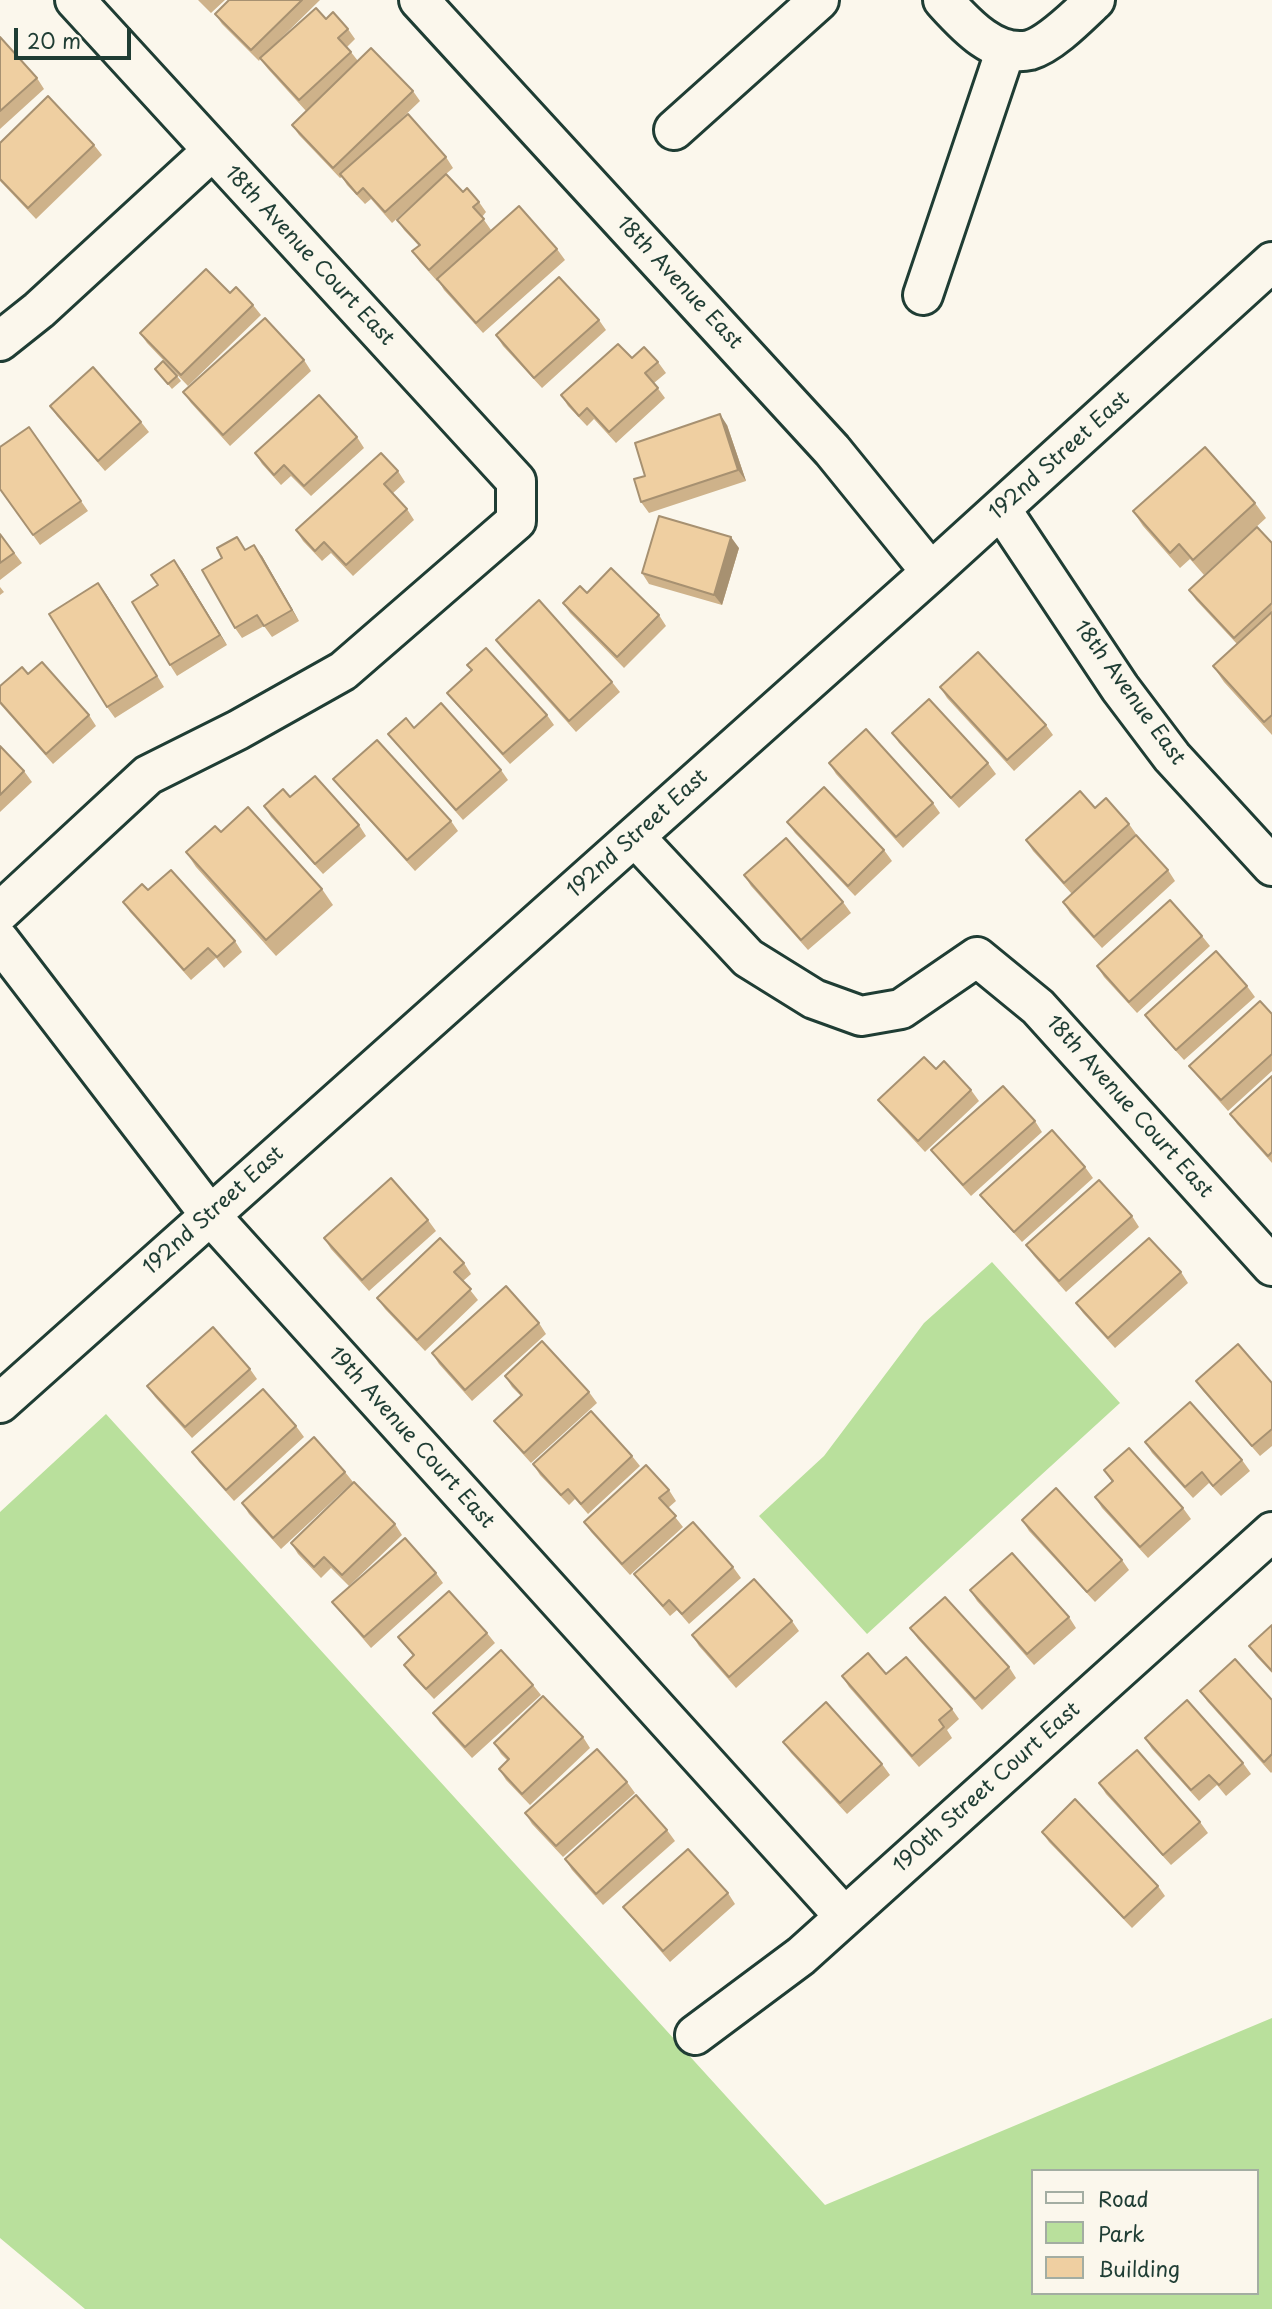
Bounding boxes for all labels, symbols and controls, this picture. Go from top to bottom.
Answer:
scale bar [18,14,135,58]
text: 20 m [27,24,81,56]
street label: 18th Avenue Court East [219,161,399,351]
street label: 18th Avenue East [611,211,747,355]
street label: 192nd Street East [985,386,1135,526]
street label: 18th Avenue East [1068,616,1190,770]
street label: 192nd Street East [563,764,713,904]
street label: 18th Avenue Court East [1040,1010,1218,1204]
street label: 192nd Street East [139,1141,289,1281]
street label: 19th Avenue Court East [323,1342,499,1534]
street label: 190th Street Court East [888,1697,1086,1879]
legend [1030,2169,1258,2295]
text: Road [1098,2182,1149,2214]
text: Park [1098,2217,1145,2249]
text: Building [1098,2252,1180,2284]

